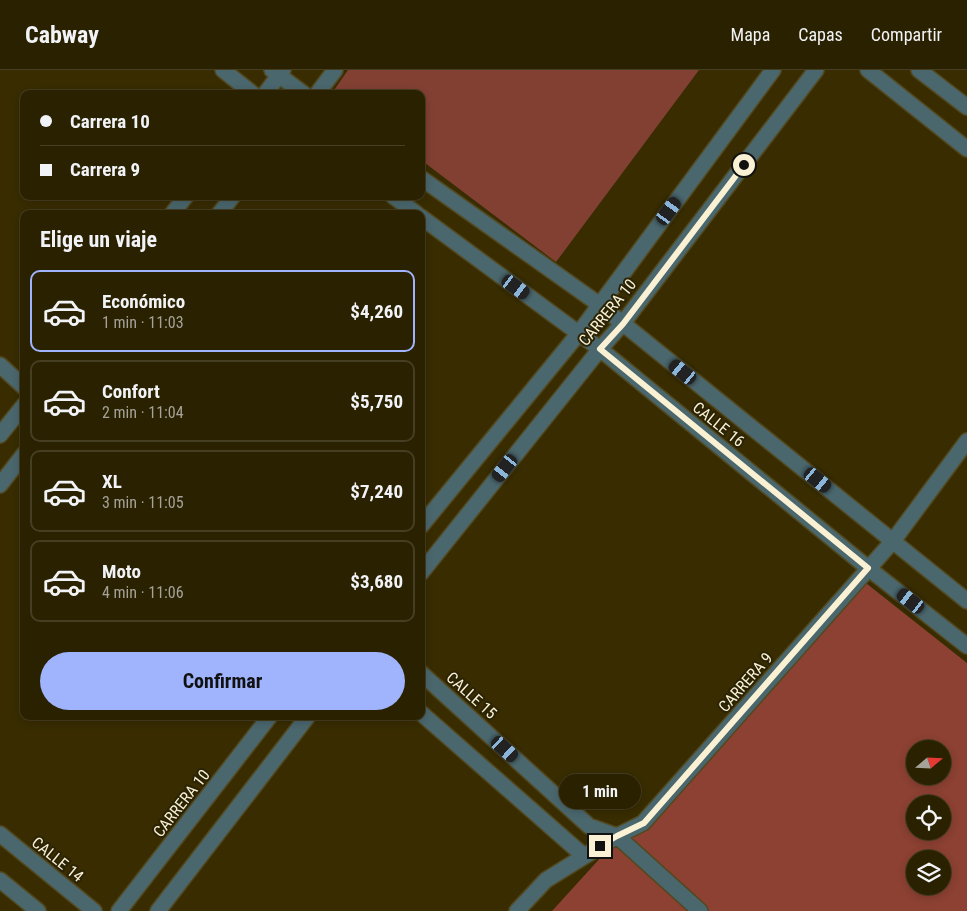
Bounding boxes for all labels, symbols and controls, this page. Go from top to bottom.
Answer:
text: Cabway [25,21,99,49]
text: Mapa [731,24,770,45]
text: Capas [798,24,843,45]
text: Compartir [871,24,942,45]
text: Carrera 10 [70,110,150,133]
route start [733,154,755,176]
text: Carrera 9 [70,158,140,181]
car [654,194,683,228]
text: Elige un viaje [40,227,157,252]
car [499,272,532,302]
street label: CARRERA 10 [575,275,640,350]
icon: car [42,289,87,334]
text: Económico [102,290,185,313]
text: $4,260 [350,300,403,323]
text: 1 min · 11:03 [102,313,184,332]
car [666,357,699,387]
icon: car [42,379,87,424]
text: Confort [102,380,160,403]
text: $5,750 [350,390,403,413]
street label: CALLE 16 [689,398,748,451]
text: 2 min · 11:04 [102,403,184,422]
car [489,452,520,484]
car [801,465,834,495]
icon: car [42,469,87,514]
text: XL [102,470,122,493]
text: $7,240 [350,480,403,503]
text: 3 min · 11:05 [102,493,184,512]
icon: car [42,559,87,604]
text: Moto [102,560,141,583]
text: $3,680 [350,570,403,593]
text: 4 min · 11:06 [102,583,184,602]
car [894,586,927,616]
street label: CARRERA 9 [714,649,776,716]
button: Confirmar [40,652,405,710]
street label: CALLE 15 [443,668,501,723]
car [488,733,521,765]
north arrow [906,740,951,785]
map controls [906,740,951,895]
street label: CARRERA 10 [149,766,214,841]
callout: 1 min [559,774,641,808]
text: 1 min [582,782,618,801]
button: locate [906,795,951,840]
street label: CALLE 14 [28,833,87,886]
route end [589,835,611,857]
button: layers [906,850,951,895]

